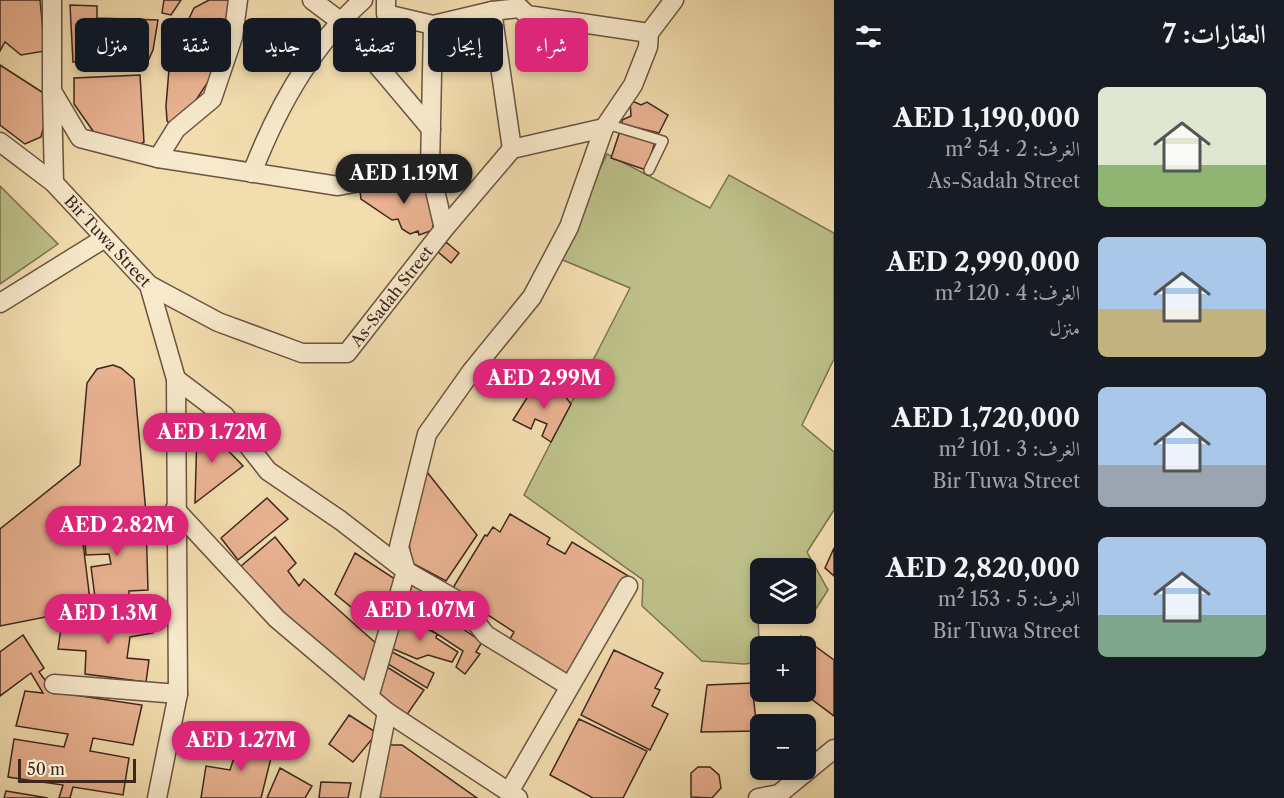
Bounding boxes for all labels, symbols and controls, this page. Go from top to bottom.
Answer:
chip: منزل [75,18,149,72]
chip: شقة [161,18,231,72]
chip: جديد [243,18,321,72]
chip: تصفية [333,18,416,72]
chip: إيجار [428,18,503,72]
chip: شراء [515,18,588,72]
text: العقارات: 7 [1163,18,1266,50]
icon: filters [852,20,885,53]
text: AED 1,190,000 [893,102,1080,134]
icon: home [1146,111,1218,183]
text: الغرف: 2 · 54 m² [945,137,1080,161]
pin: AED 1.19M [335,154,473,205]
text: AED 1.19M [349,161,459,185]
text: As-Sadah Street [928,169,1080,193]
street label: Bir Tuwa Street [60,191,156,291]
street label: As-Sadah Street [345,242,437,351]
text: AED 2,990,000 [886,246,1080,278]
icon: home [1146,261,1218,333]
text: الغرف: 4 · 120 m² [935,281,1080,305]
text: منزل [1049,316,1080,340]
pin: AED 2.99M [475,359,613,410]
text: AED 2.99M [487,366,601,390]
text: AED 1,720,000 [892,402,1080,434]
icon: home [1146,411,1218,483]
pin: AED 1.72M [143,413,281,464]
text: AED 1.72M [157,420,267,444]
text: الغرف: 3 · 101 m² [938,437,1080,461]
text: Bir Tuwa Street [933,469,1080,493]
pin: AED 2.82M [48,506,186,557]
text: AED 2.82M [59,513,175,537]
text: AED 2,820,000 [885,552,1080,584]
map controls [750,558,816,780]
button: layers [750,558,816,624]
icon: home [1146,561,1218,633]
text: الغرف: 5 · 153 m² [938,587,1080,611]
pin: AED 1.07M [351,591,489,642]
pin: AED 1.3M [46,594,170,645]
text: AED 1.07M [364,598,476,622]
text: AED 1.3M [58,601,158,625]
text: Bir Tuwa Street [933,619,1080,643]
button: + [750,636,816,702]
button: − [750,714,816,780]
pin: AED 1.27M [172,721,310,772]
text: AED 1.27M [186,728,296,752]
scale bar [18,756,136,784]
text: 50 m [27,759,65,779]

